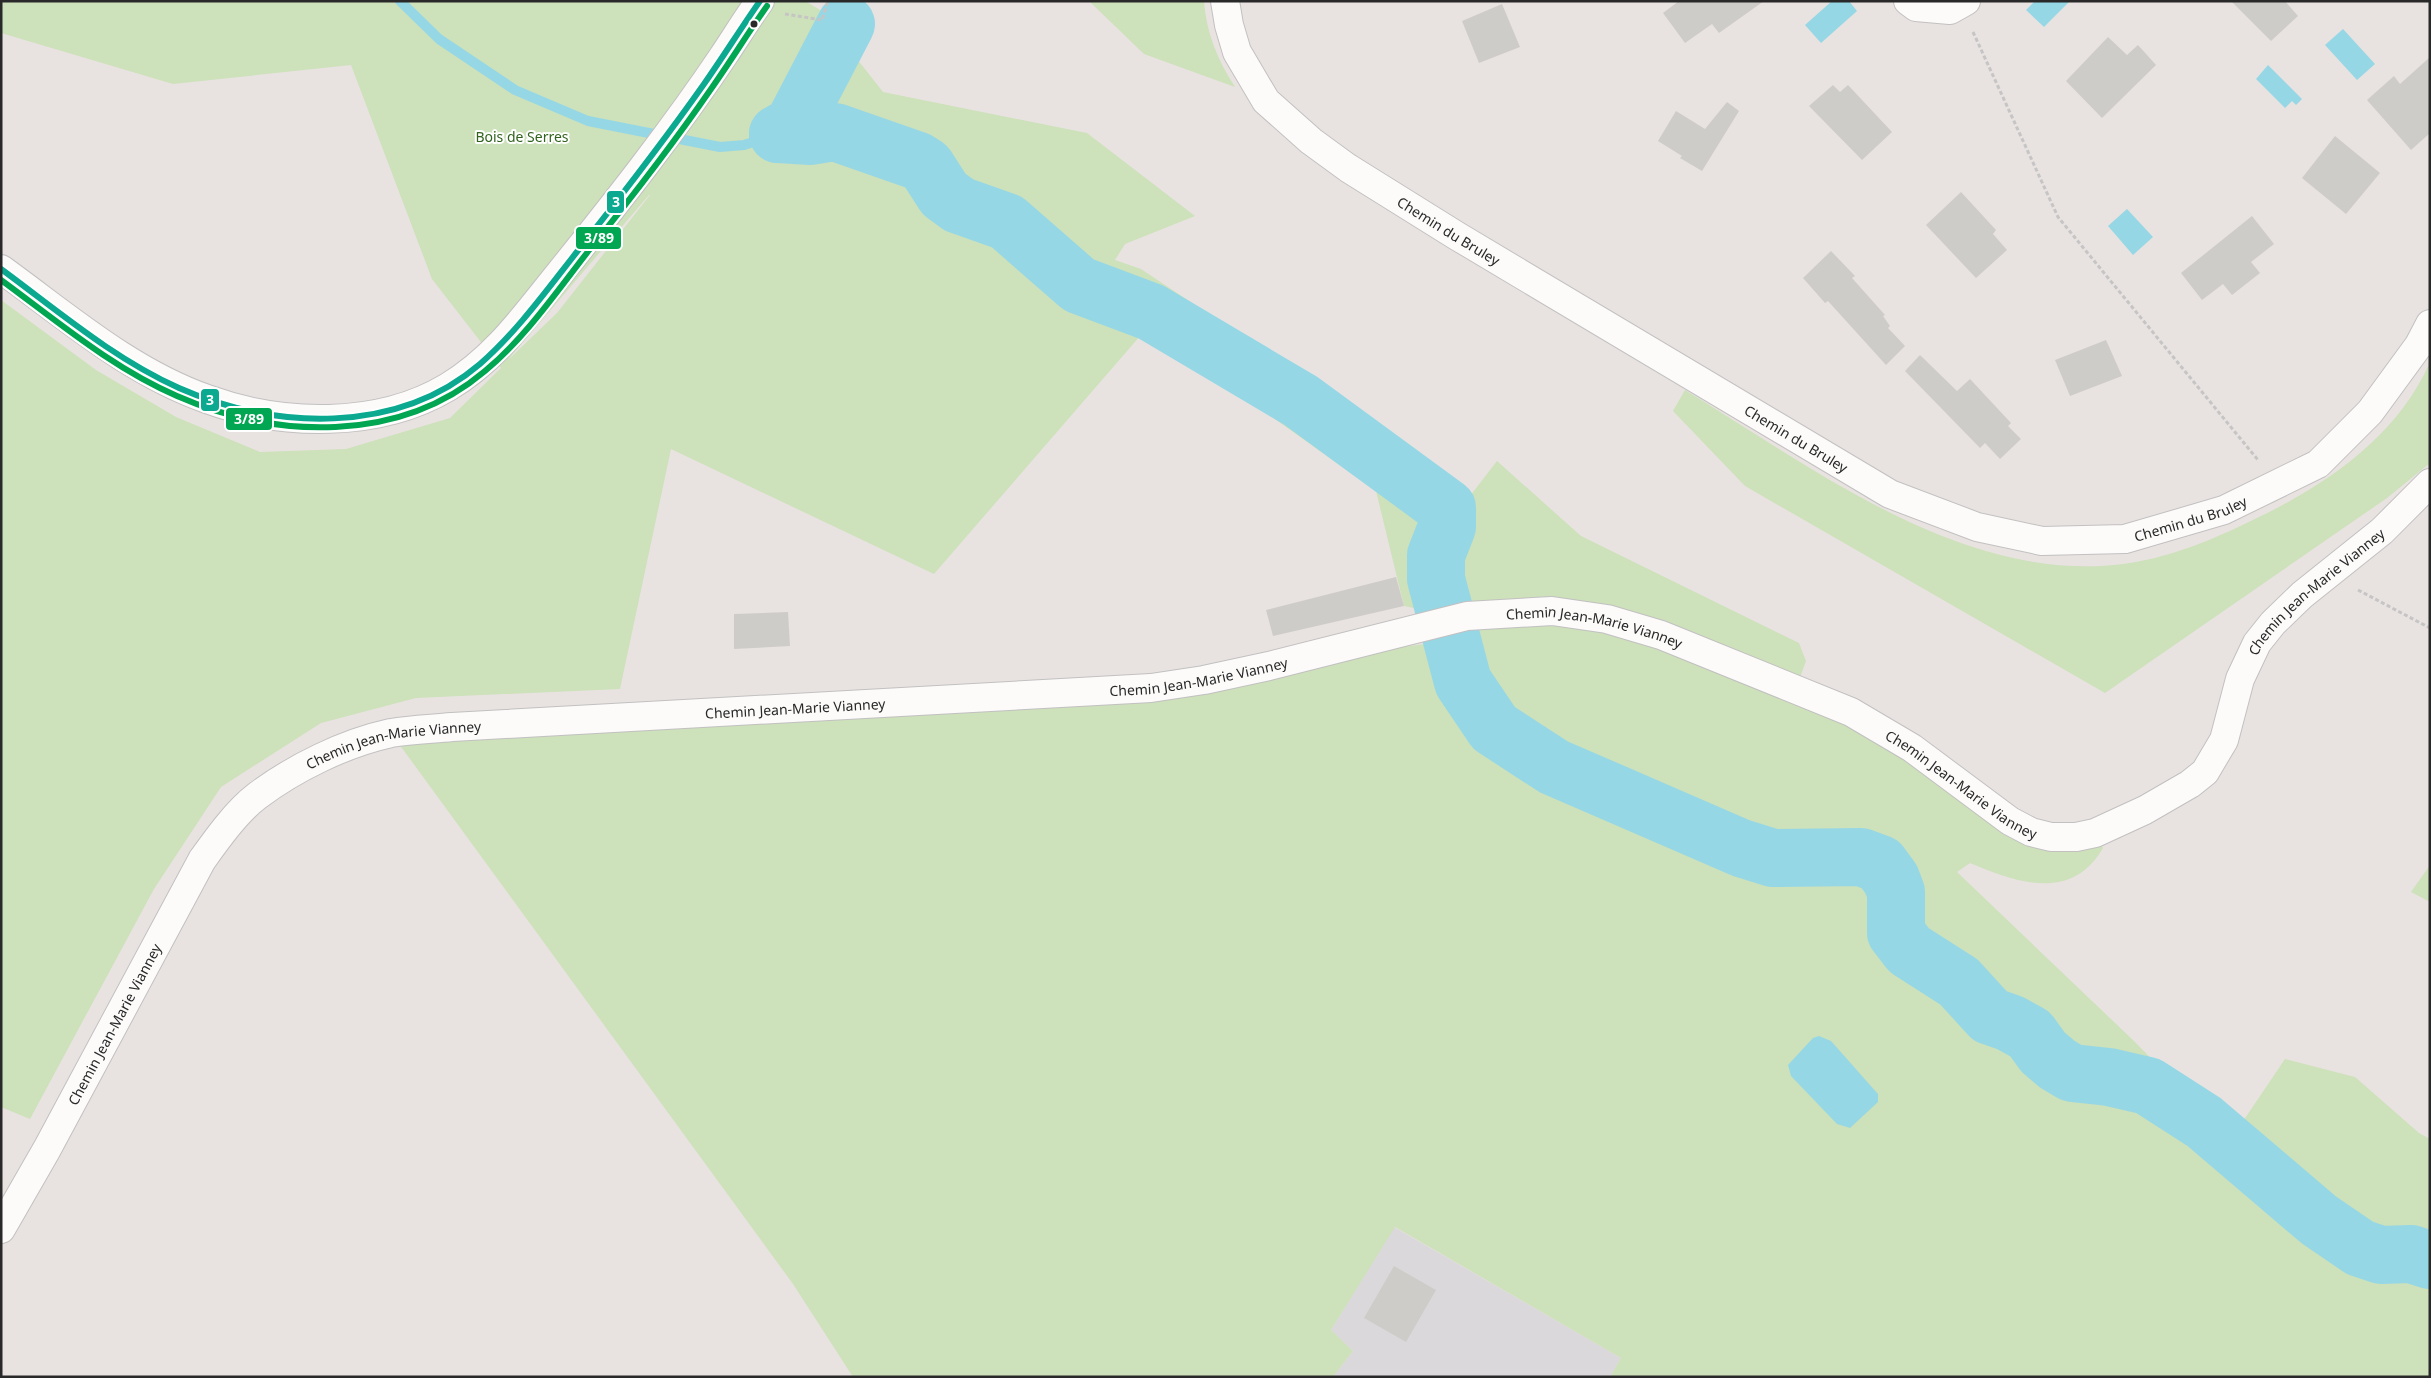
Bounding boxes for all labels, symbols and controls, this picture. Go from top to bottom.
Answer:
unlabelled marker [749,19,759,29]
park label: Bois de Serres [475,127,569,146]
line badge: 3 [606,190,625,214]
text: 3 [612,192,620,211]
street label: Chemin du Bruley [1394,192,1504,270]
line badge: 3/89 [575,226,622,250]
text: 3/89 [584,228,614,247]
line badge: 3 [200,388,220,412]
text: 3 [206,390,214,409]
street label: Chemin du Bruley [1741,400,1852,477]
line badge: 3/89 [225,407,273,431]
text: 3/89 [234,409,264,428]
street label: Chemin du Bruley [2132,491,2250,545]
street label: Chemin Jean-Marie Vianney [2243,523,2389,658]
street label: Chemin Jean-Marie Vianney [1505,601,1686,653]
street label: Chemin Jean-Marie Vianney [1109,652,1290,700]
street label: Chemin Jean-Marie Vianney [704,693,887,722]
street label: Chemin Jean-Marie Vianney [302,716,482,773]
street label: Chemin Jean-Marie Vianney [1882,725,2040,843]
street label: Chemin Jean-Marie Vianney [63,939,165,1108]

